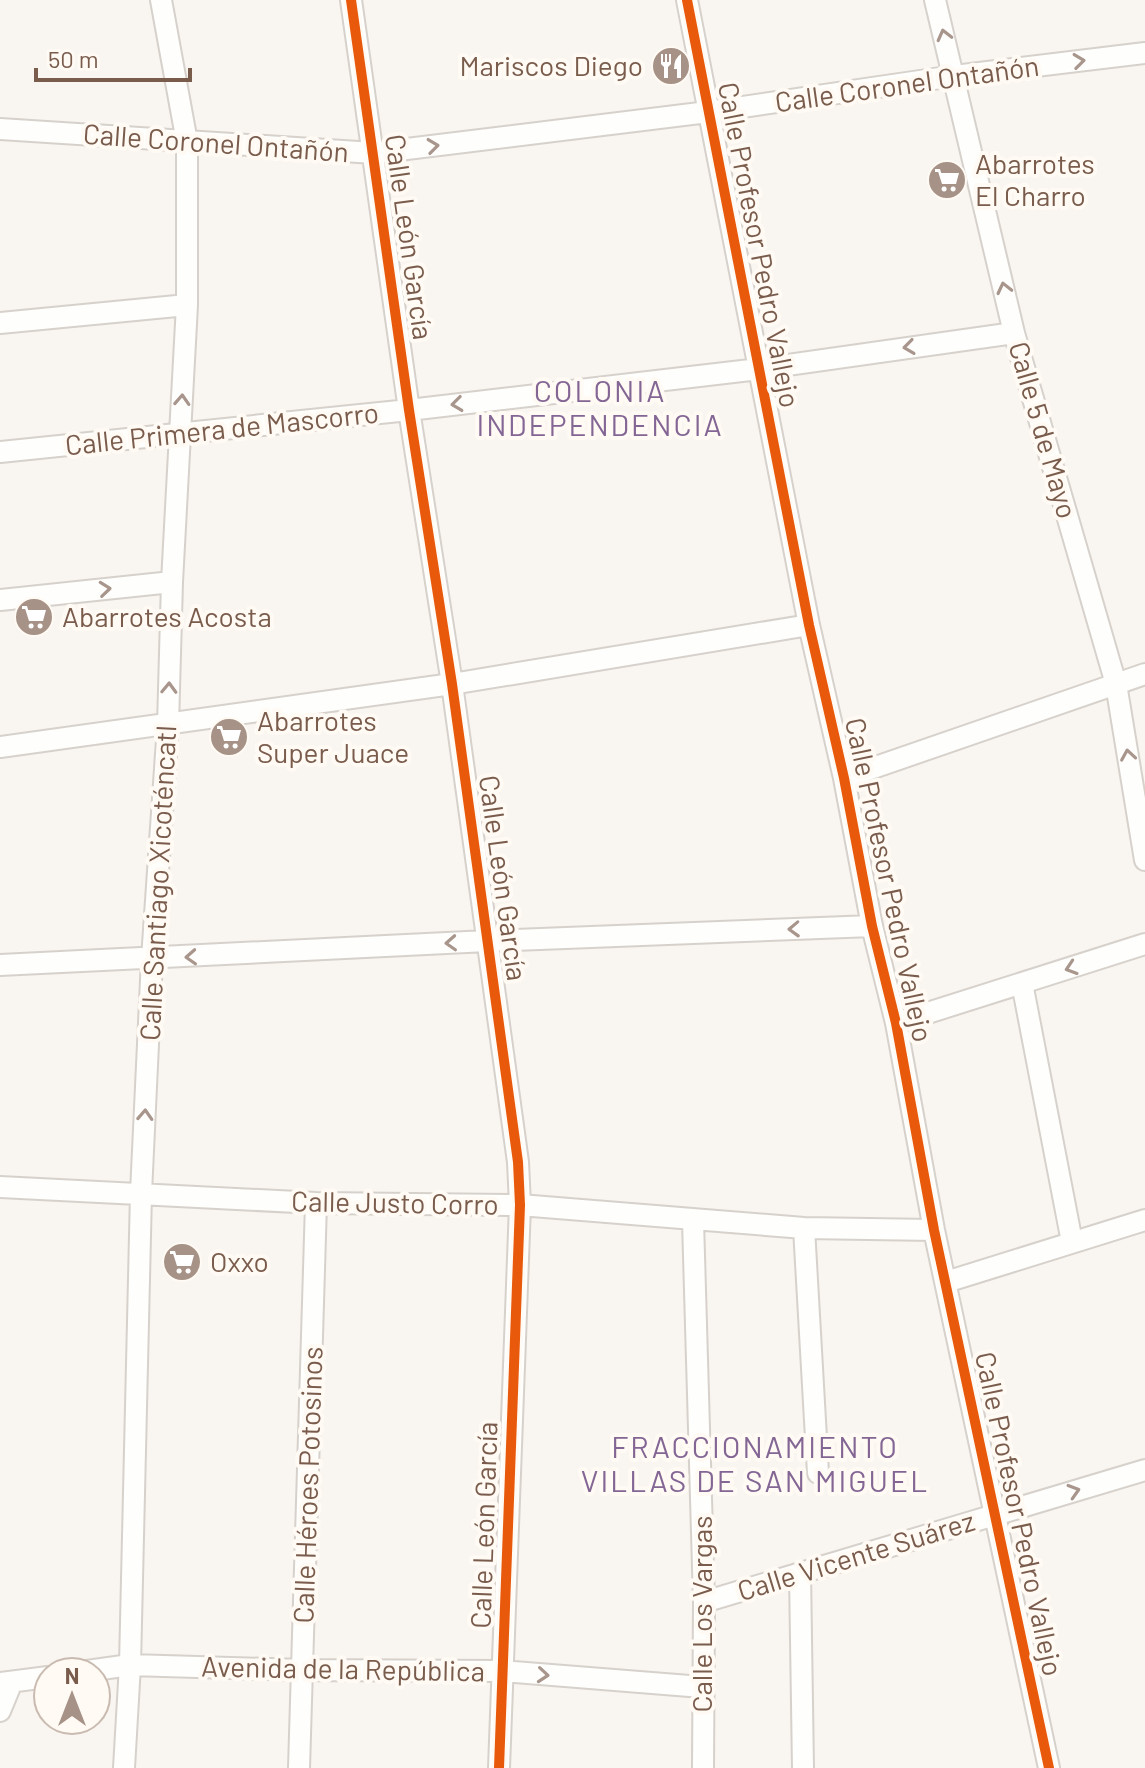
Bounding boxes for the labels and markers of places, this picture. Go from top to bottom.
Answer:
restaurant icon: Mariscos Diego [650,45,692,87]
place label: Mariscos Diego [459,48,643,82]
place label: Abarrotes El Charro [975,146,1095,212]
supermarket icon: Abarrotes El Charro [926,159,968,201]
supermarket icon: Abarrotes Acosta [13,596,55,638]
place label: Abarrotes Acosta [62,599,272,633]
place label: Abarrotes Super Juace [257,703,409,769]
supermarket icon: Abarrotes Super Juace [208,716,250,758]
supermarket icon: Oxxo [161,1241,203,1283]
place label: Oxxo [210,1244,269,1278]

